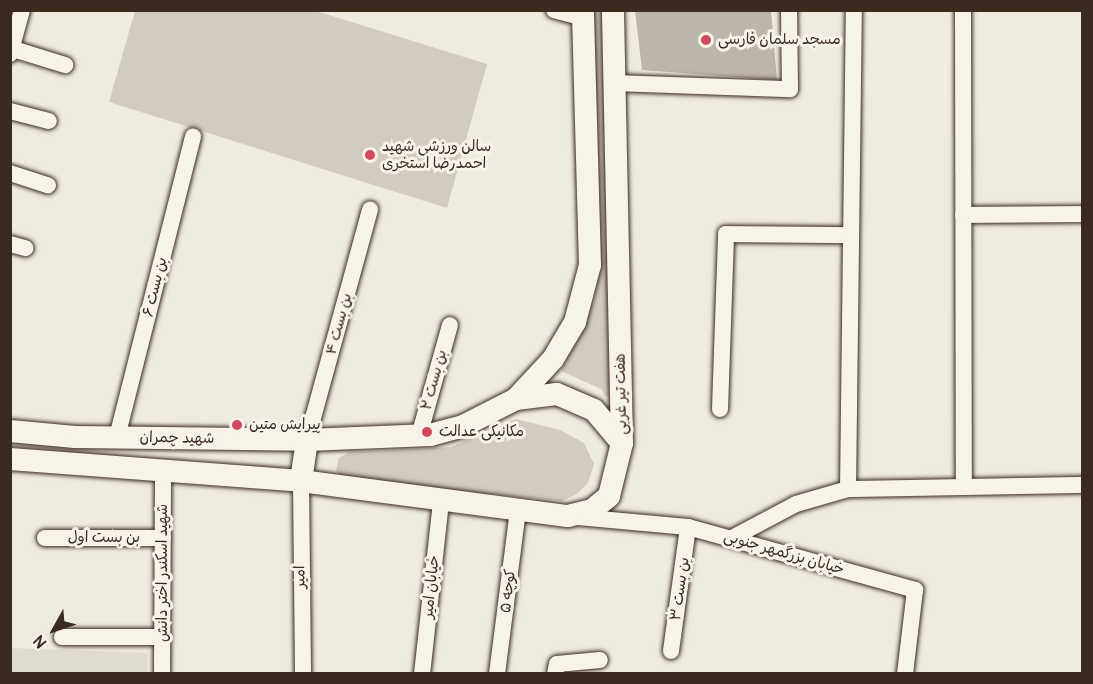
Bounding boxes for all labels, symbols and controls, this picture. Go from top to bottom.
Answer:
place label: مسجد سلمان فارسی [718,31,841,49]
marker: مسجد سلمان فارسی [699,33,713,47]
place label: سالن ورزشی شهید احمدرضا استخری [382,137,491,172]
marker: سالن ورزشی شهید احمدرضا استخری [363,148,377,162]
street label: بن بست ۶ [139,255,171,319]
street label: بن بست ۴ [322,291,356,357]
street label: بن بست ۲ [417,348,451,412]
street label: هفت تیر غربی [611,353,631,435]
place label: پیرایش متین [249,416,321,434]
marker: پیرایش متین [230,418,244,432]
place label: مکانیکی عدالت [439,423,524,441]
marker: مکانیکی عدالت [420,425,434,439]
street label: شهید چمران [139,428,215,448]
street label: شهید اسکندر اختر دانش [154,504,172,642]
street label: خیابان بزرگمهر جنوبی [722,527,846,579]
street label: بن بست اول [68,529,140,547]
street label: خیابان امیر [419,554,443,620]
street label: بن بست ۳ [667,556,693,622]
street label: امیر [291,565,309,589]
street label: کوچه ۵ [496,568,520,614]
north arrow [24,600,84,660]
text: N [29,631,51,652]

